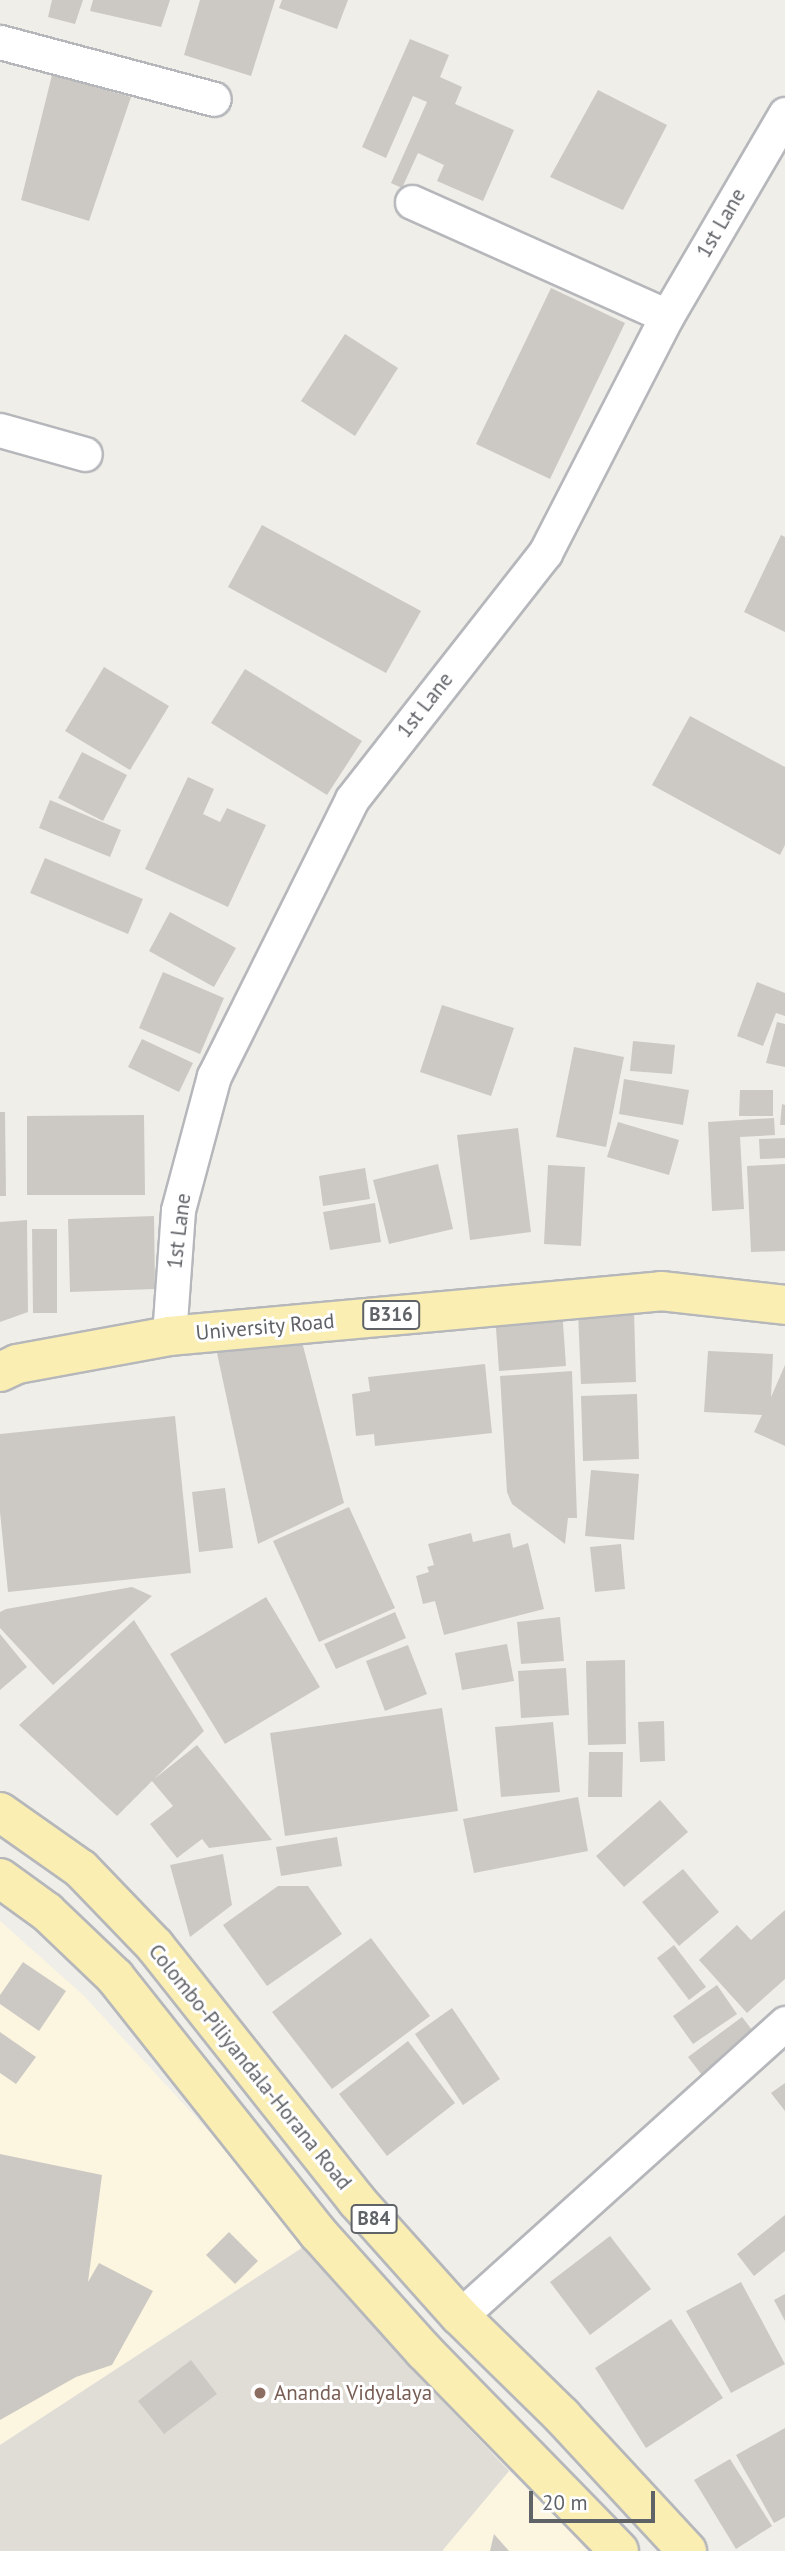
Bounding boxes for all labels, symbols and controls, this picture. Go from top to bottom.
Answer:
street label: 1st Lane [691,184,751,262]
street label: 1st Lane [392,667,458,743]
street label: 1st Lane [162,1192,196,1270]
road number: B316 [361,1300,421,1330]
street label: University Road [194,1308,336,1346]
street label: Colombo-Piliyandala-Horana Road [143,1939,357,2195]
road number: B84 [350,2204,398,2234]
place label: Ananda Vidyalaya [274,2380,433,2406]
marker: Ananda Vidyalaya [252,2385,268,2401]
scale bar [533,2478,659,2522]
text: 20 m [542,2489,588,2516]

